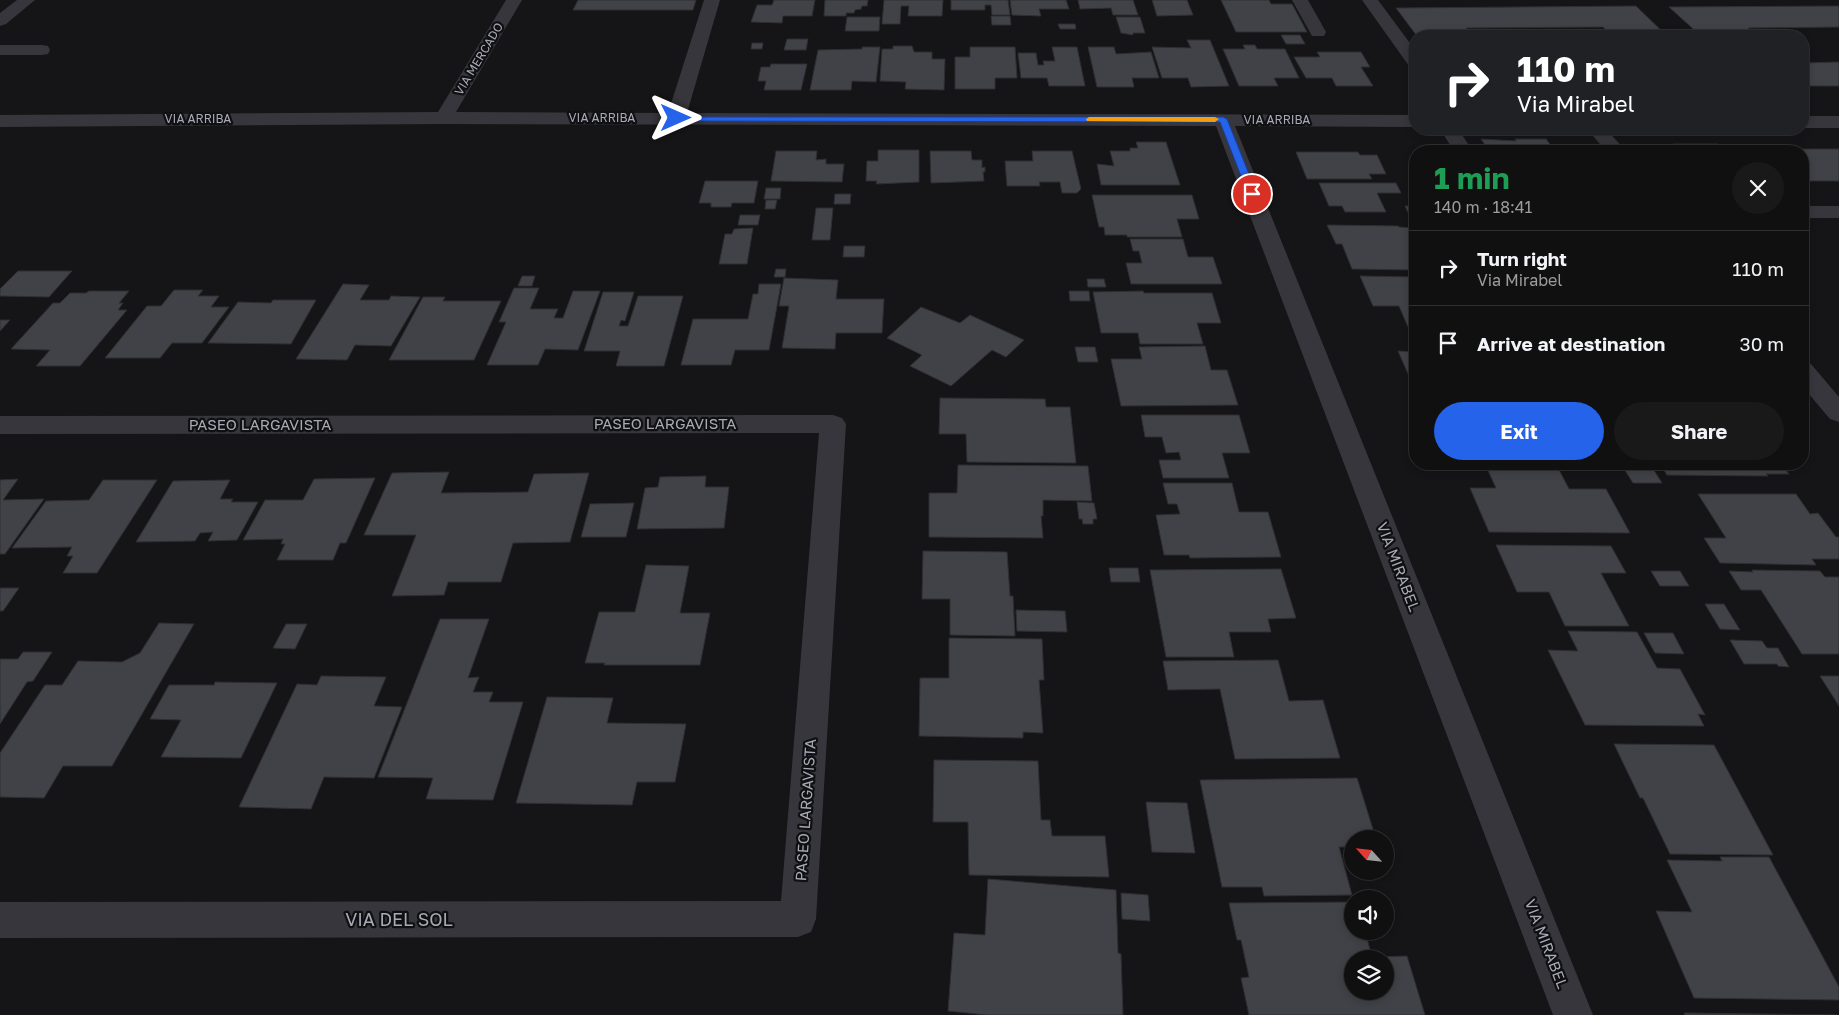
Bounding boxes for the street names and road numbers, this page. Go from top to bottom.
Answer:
street label: VIA MERCADO [451,20,506,98]
street label: VIA ARRIBA [569,110,635,125]
street label: VIA ARRIBA [165,111,231,126]
street label: VIA ARRIBA [1244,112,1310,127]
street label: PASEO LARGAVISTA [594,414,736,432]
street label: PASEO LARGAVISTA [189,415,331,433]
street label: VIA MIRABEL [1374,519,1424,614]
street label: PASEO LARGAVISTA [791,738,819,882]
street label: VIA MIRABEL [1522,896,1572,991]
street label: VIA DEL SOL [345,908,453,930]

